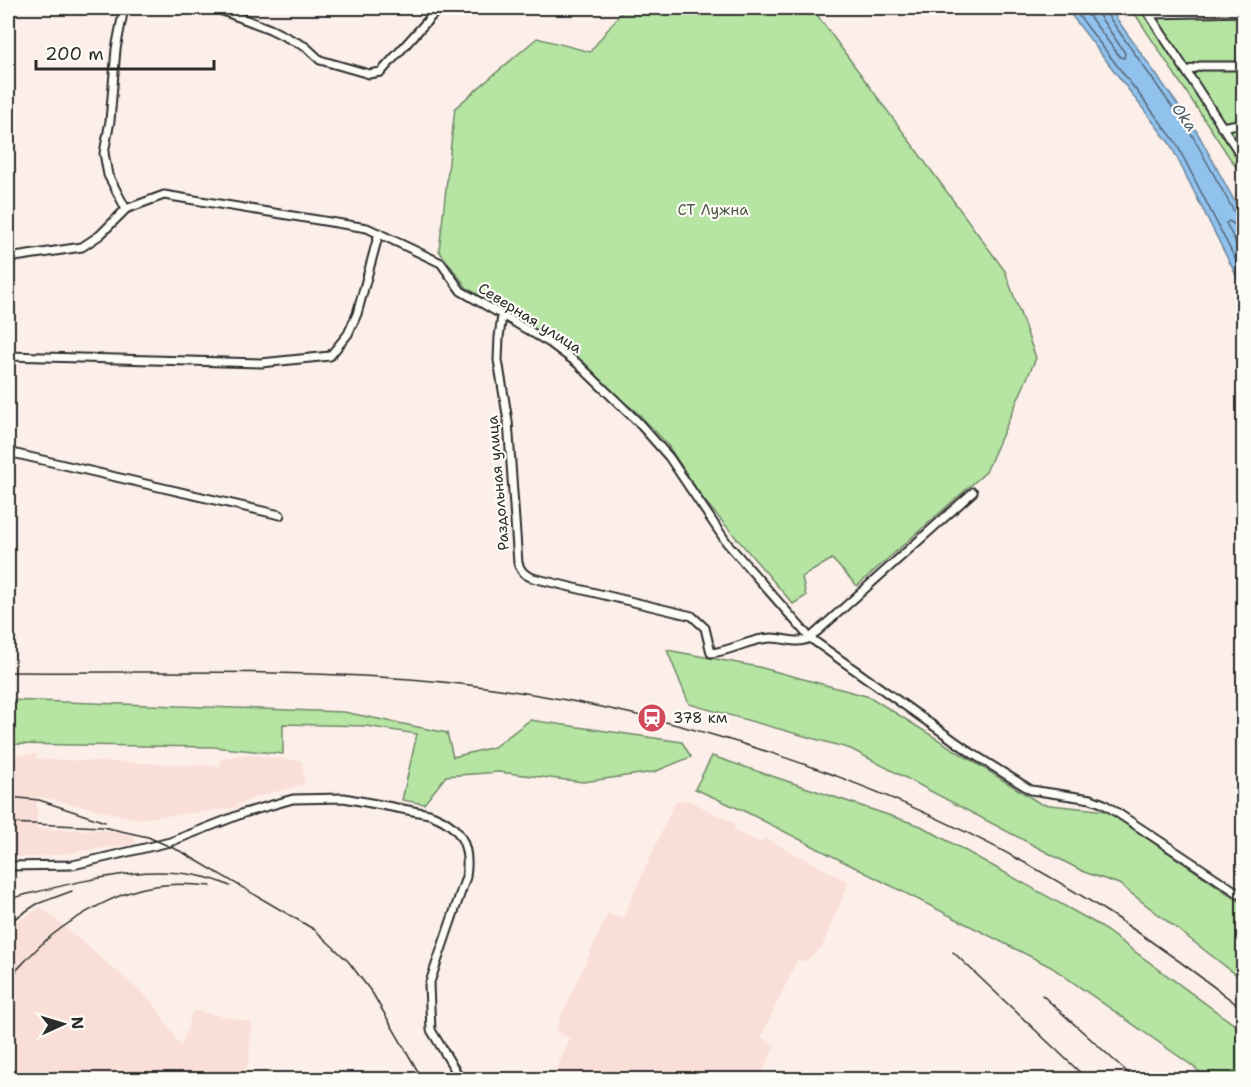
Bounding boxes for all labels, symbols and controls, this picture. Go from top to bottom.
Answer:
scale bar [36,33,214,71]
text: 200 m [45,42,104,66]
water label: Oka [1167,99,1202,136]
park label: СТ Лужна [677,200,749,220]
street label: Северная улица [474,278,586,358]
street label: Раздольная улица [482,414,514,551]
station icon: 378 км [636,702,668,734]
place label: 378 км [673,708,728,728]
north arrow [33,994,93,1054]
text: N [67,1016,88,1030]

